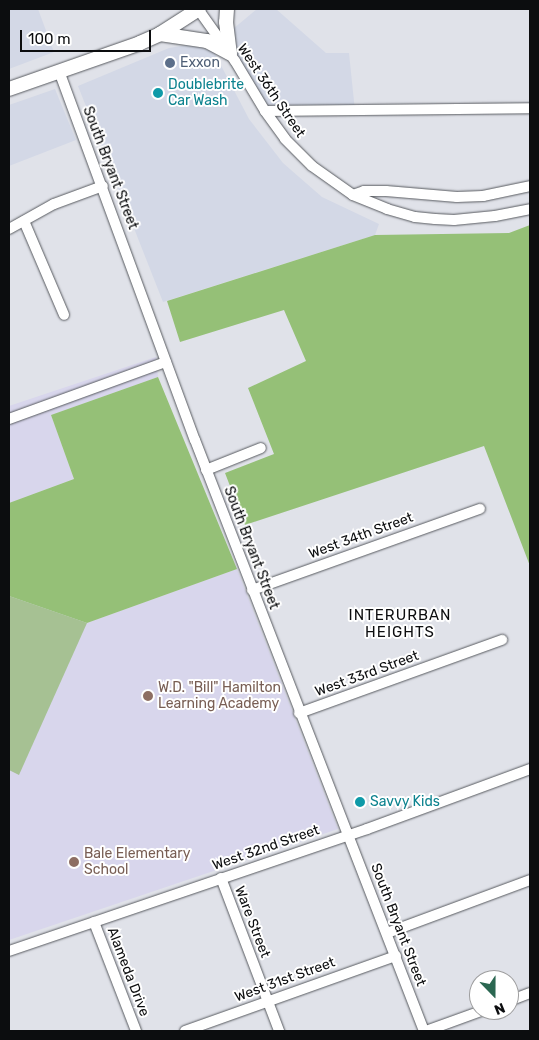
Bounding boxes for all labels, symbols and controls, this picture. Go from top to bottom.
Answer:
scale bar [22,20,154,52]
text: 100 m [28,30,70,48]
street label: West 36th Street [233,41,309,141]
place label: Exxon [180,55,220,71]
marker: Exxon [164,57,176,69]
place label: Doublebrite Car Wash [168,77,244,110]
marker: Doublebrite Car Wash [152,87,164,99]
street label: South Bryant Street [79,104,141,232]
street label: South Bryant Street [220,484,282,612]
street label: West 34th Street [307,509,415,563]
district label: INTERURBAN HEIGHTS [347,606,453,641]
street label: West 33rd Street [313,647,421,701]
place label: W.D. "Bill" Hamilton Learning Academy [158,680,281,712]
marker: W.D. "Bill" Hamilton Learning Academy [142,690,154,702]
place label: Savvy Kids [370,794,440,810]
marker: Savvy Kids [354,796,366,808]
street label: West 32nd Street [210,822,322,874]
place label: Bale Elementary School [84,846,190,879]
marker: Bale Elementary School [68,856,80,868]
street label: South Bryant Street [367,861,429,989]
street label: Ware Street [231,884,273,960]
street label: Alameda Drive [103,925,153,1019]
street label: West 31st Street [233,954,337,1006]
north arrow [469,970,519,1020]
text: N [492,999,507,1018]

